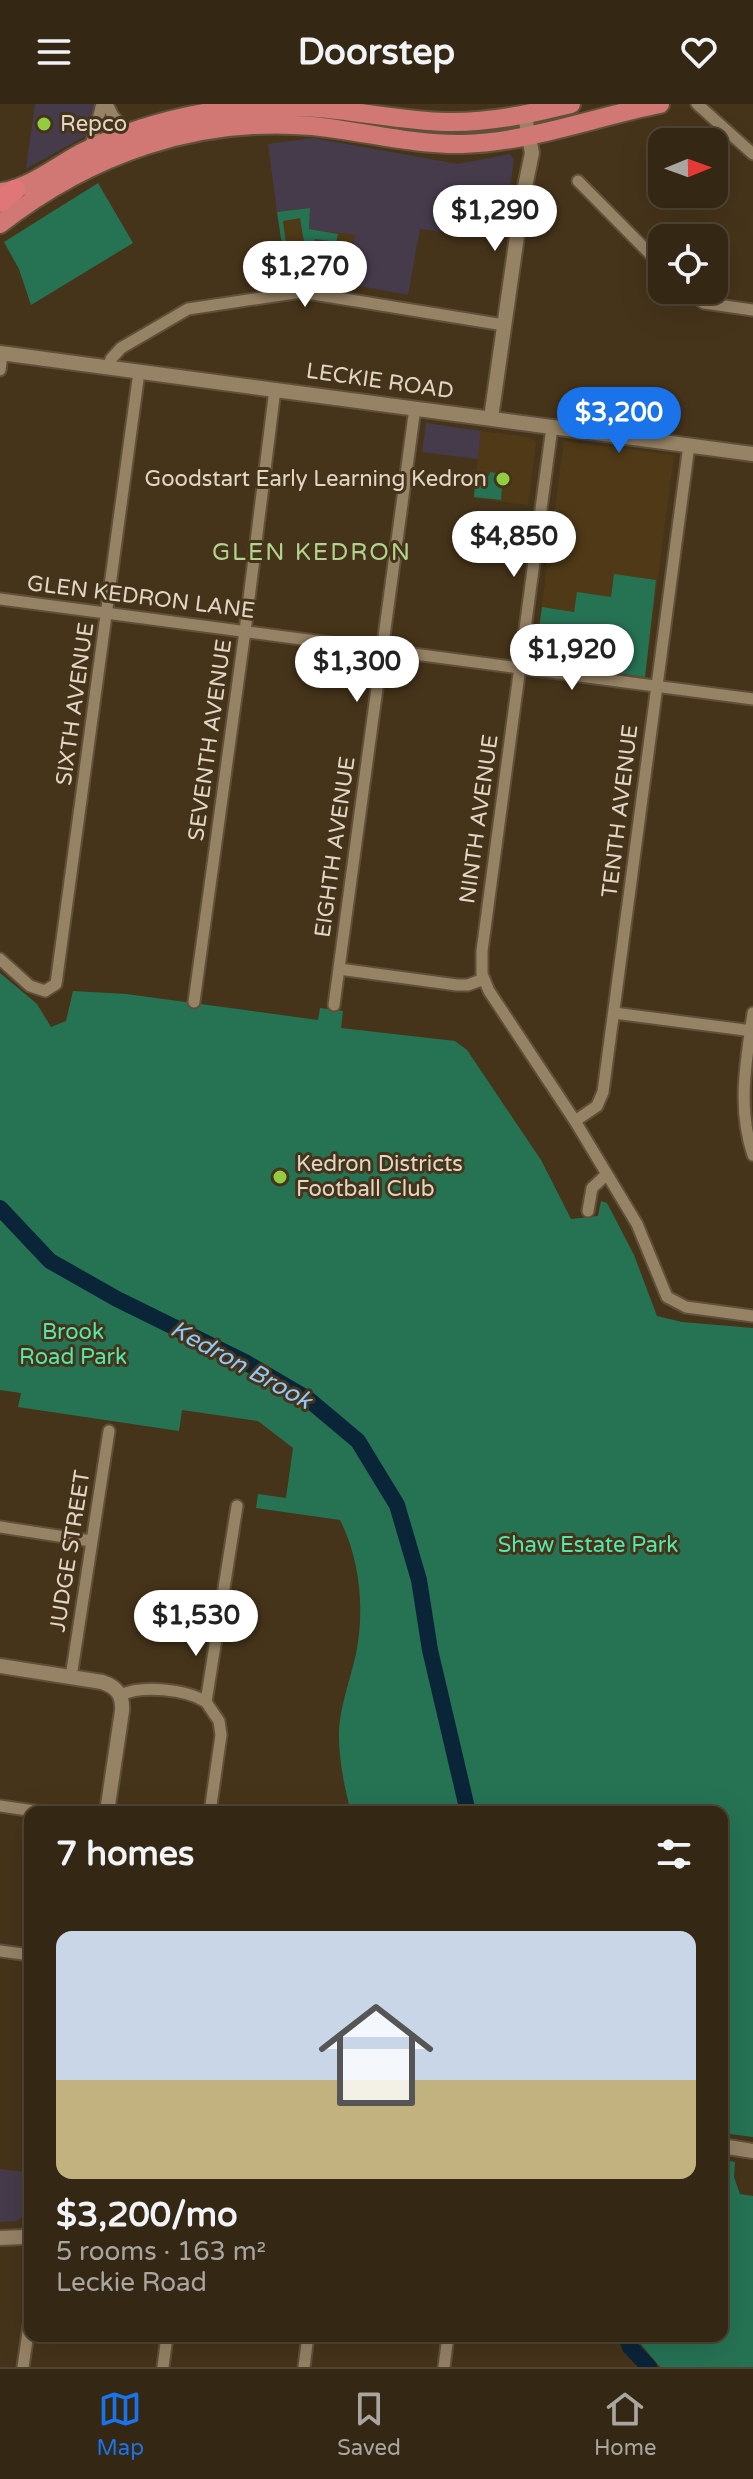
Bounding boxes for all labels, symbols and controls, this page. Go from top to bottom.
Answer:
icon: menu [32,30,76,74]
icon: heart [677,30,721,74]
text: Doorstep [298,31,455,74]
place label: Repco [60,111,127,137]
marker: Repco [35,115,53,133]
north arrow [648,128,728,208]
map controls [648,128,728,304]
pin: $1,290 [430,185,560,253]
text: $1,290 [451,195,539,226]
button: locate [648,224,728,304]
pin: $1,270 [240,241,370,309]
text: $1,270 [261,251,349,282]
street label: LECKIE ROAD [305,358,455,404]
pin: $3,200 [554,387,684,455]
text: $3,200 [575,397,663,428]
place label: Goodstart Early Learning Kedron [145,466,487,492]
marker: Goodstart Early Learning Kedron [494,470,512,488]
pin: $4,850 [449,511,579,579]
text: $4,850 [470,521,558,552]
district label: GLEN KEDRON [212,538,412,567]
street label: GLEN KEDRON LANE [26,570,256,624]
street label: SIXTH AVENUE [51,621,99,787]
pin: $1,920 [507,624,637,692]
text: $1,920 [528,634,616,665]
pin: $1,300 [292,636,422,704]
street label: SEVENTH AVENUE [183,637,237,843]
text: $1,300 [313,646,401,677]
street label: TENTH AVENUE [596,723,644,899]
street label: NINTH AVENUE [454,733,504,905]
street label: EIGHTH AVENUE [309,755,361,939]
place label: Kedron Districts Football Club [296,1151,463,1202]
marker: Kedron Districts Football Club [271,1168,289,1186]
water label: Kedron Brook [165,1314,318,1417]
park label: Brook Road Park [19,1319,127,1370]
street label: JUDGE STREET [44,1468,96,1634]
park label: Shaw Estate Park [498,1532,678,1558]
pin: $1,530 [131,1590,261,1658]
text: $1,530 [152,1600,240,1631]
icon: filters [652,1832,696,1876]
text: 7 homes [56,1834,194,1875]
icon: home [304,1983,448,2127]
text: $3,200/mo [56,2195,238,2236]
text: 5 rooms · 163 m² [56,2236,266,2267]
text: Leckie Road [56,2267,207,2298]
tab: Map [97,2387,144,2461]
tab: Saved [337,2387,401,2461]
tab: Home [594,2387,656,2461]

